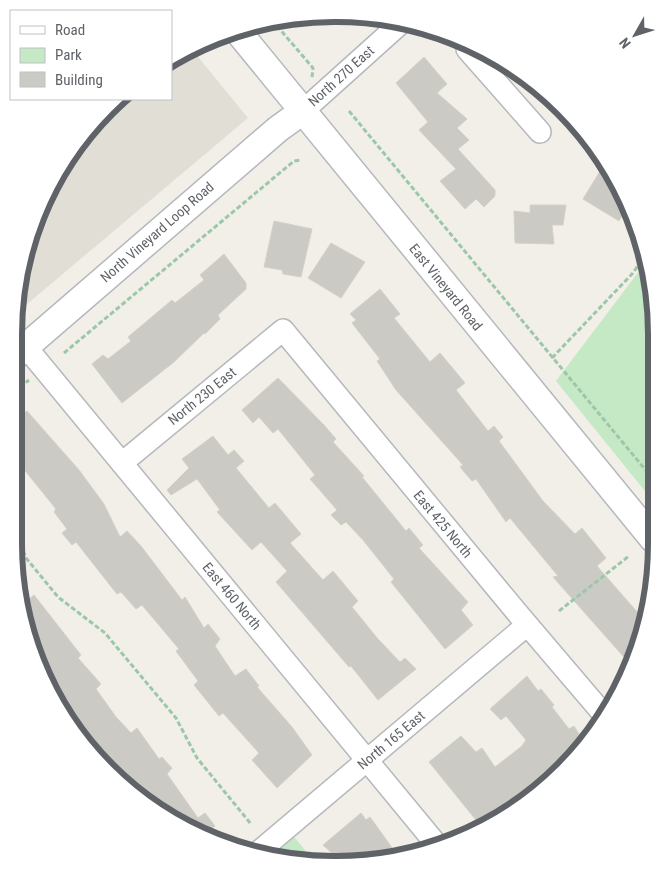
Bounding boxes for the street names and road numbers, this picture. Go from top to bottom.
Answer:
street label: North 270 East [305,42,377,110]
street label: North Vineyard Loop Road [97,179,217,285]
street label: East Vineyard Road [406,241,486,333]
street label: North 230 East [165,364,239,428]
street label: East 425 North [410,487,476,561]
street label: East 460 North [199,559,265,633]
street label: North 165 East [354,707,428,773]

